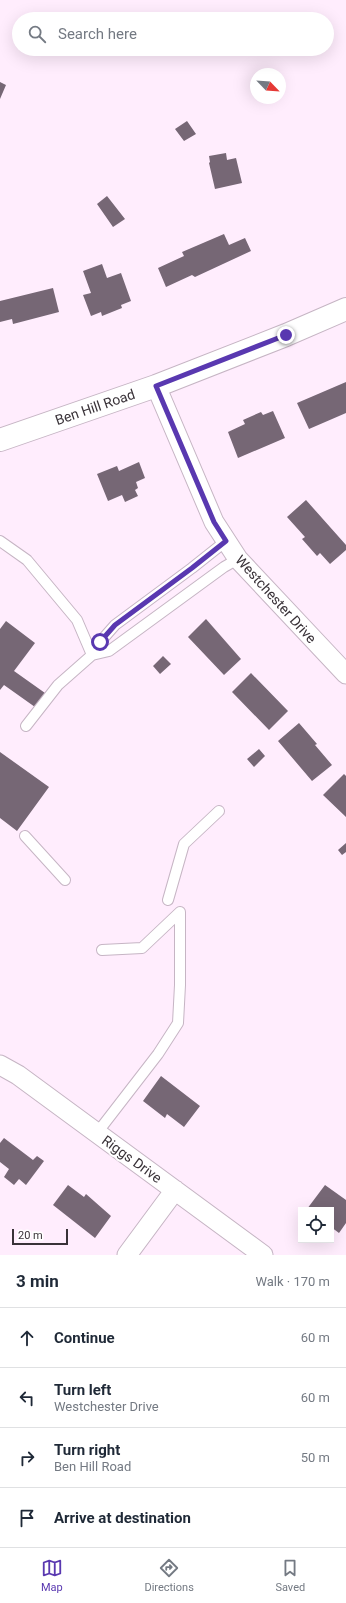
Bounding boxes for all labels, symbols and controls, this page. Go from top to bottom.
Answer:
search box [12,12,334,56]
icon: search [26,23,48,45]
text: Search here [58,25,137,43]
north arrow [250,68,286,104]
route end [277,326,295,344]
street label: Ben Hill Road [53,386,137,428]
street label: Westchester Drive [232,552,320,646]
route start [91,633,109,651]
street label: Riggs Drive [99,1132,165,1186]
map controls [298,1207,334,1243]
button: locate [298,1207,334,1243]
scale bar [12,1227,68,1246]
text: 20 m [18,1229,43,1242]
text: 3 min [16,1271,59,1291]
text: Walk · 170 m [255,1274,330,1289]
icon: ahead [16,1327,38,1349]
text: Continue [54,1329,115,1347]
text: 60 m [301,1330,330,1345]
text: Turn left [54,1381,111,1399]
icon: left [16,1387,38,1409]
text: 60 m [301,1390,330,1405]
text: Westchester Drive [54,1399,159,1414]
text: Turn right [54,1441,120,1459]
icon: right [16,1447,38,1469]
text: 50 m [301,1450,330,1465]
text: Ben Hill Road [54,1459,131,1474]
icon: arrive [16,1507,38,1529]
text: Arrive at destination [54,1509,191,1527]
tab: Map [41,1557,63,1594]
tab: Directions [144,1557,194,1594]
tab: Saved [275,1557,305,1594]

